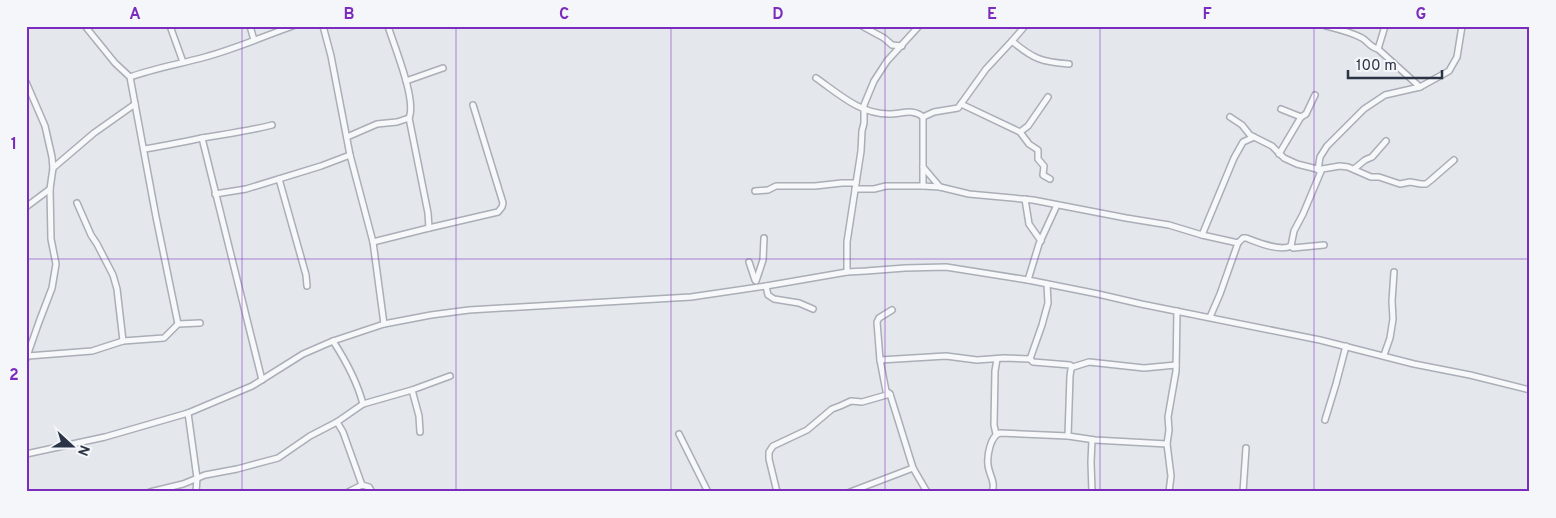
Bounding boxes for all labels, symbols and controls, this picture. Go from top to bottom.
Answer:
text: A [129,5,141,25]
text: B [343,5,355,25]
text: C [559,5,569,25]
text: D [772,5,784,25]
text: E [987,5,997,25]
text: F [1202,5,1212,25]
text: G [1416,5,1426,25]
scale bar [1348,48,1442,80]
text: 100 m [1356,57,1397,76]
text: 1 [11,135,17,155]
text: 2 [9,366,19,386]
north arrow [48,420,98,470]
text: N [73,442,92,458]

